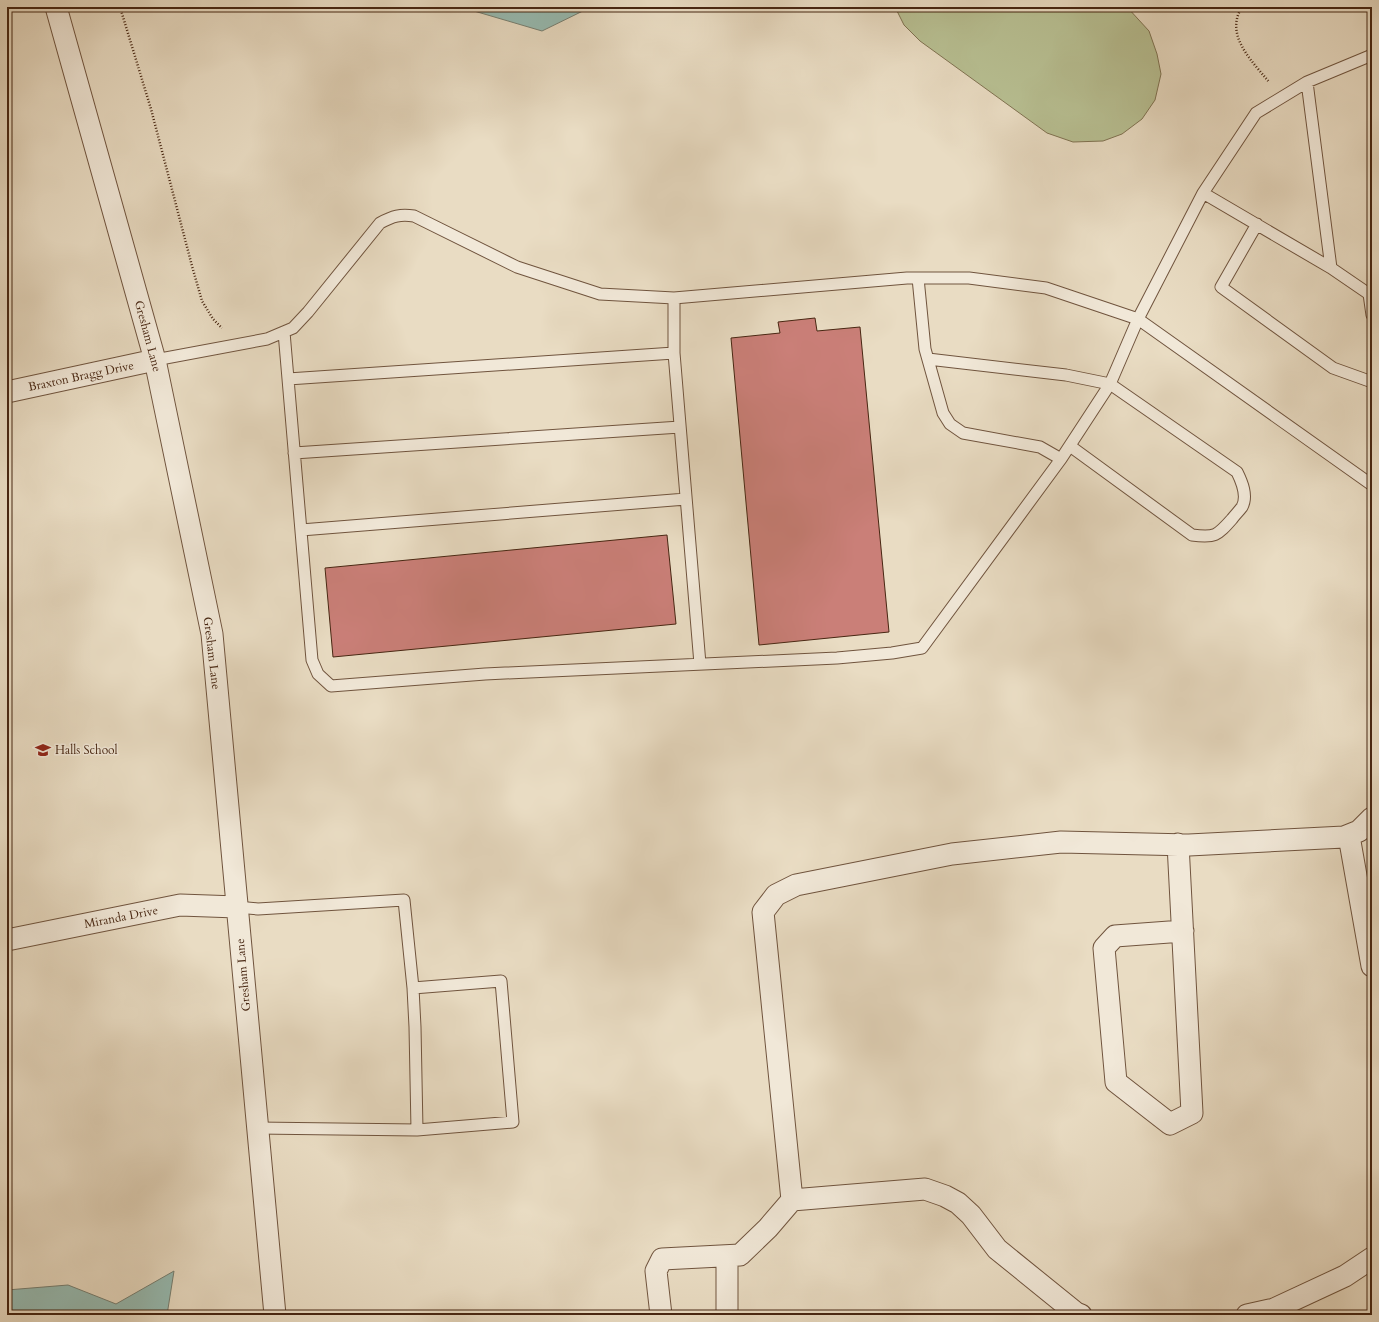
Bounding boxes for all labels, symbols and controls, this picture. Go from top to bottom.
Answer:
street label: Gresham Lane [131,299,165,373]
street label: Braxton Bragg Drive [27,357,135,395]
street label: Gresham Lane [200,616,224,690]
school or university icon: Halls School [34,741,52,759]
place label: Halls School [55,742,118,758]
street label: Miranda Drive [83,902,159,932]
street label: Gresham Lane [232,938,254,1012]

